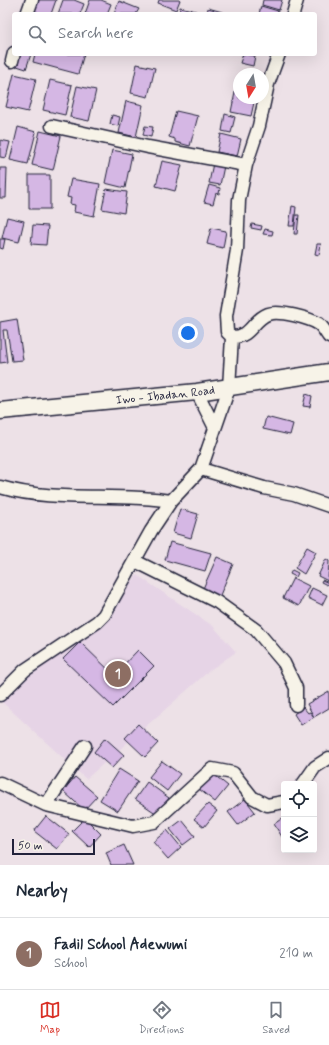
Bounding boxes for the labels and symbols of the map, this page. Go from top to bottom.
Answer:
north arrow [233,68,269,104]
your location [178,323,198,343]
street label: Iwo - Ibadan Road [115,382,216,409]
pin: 1 [105,659,131,689]
scale bar [12,837,95,856]

